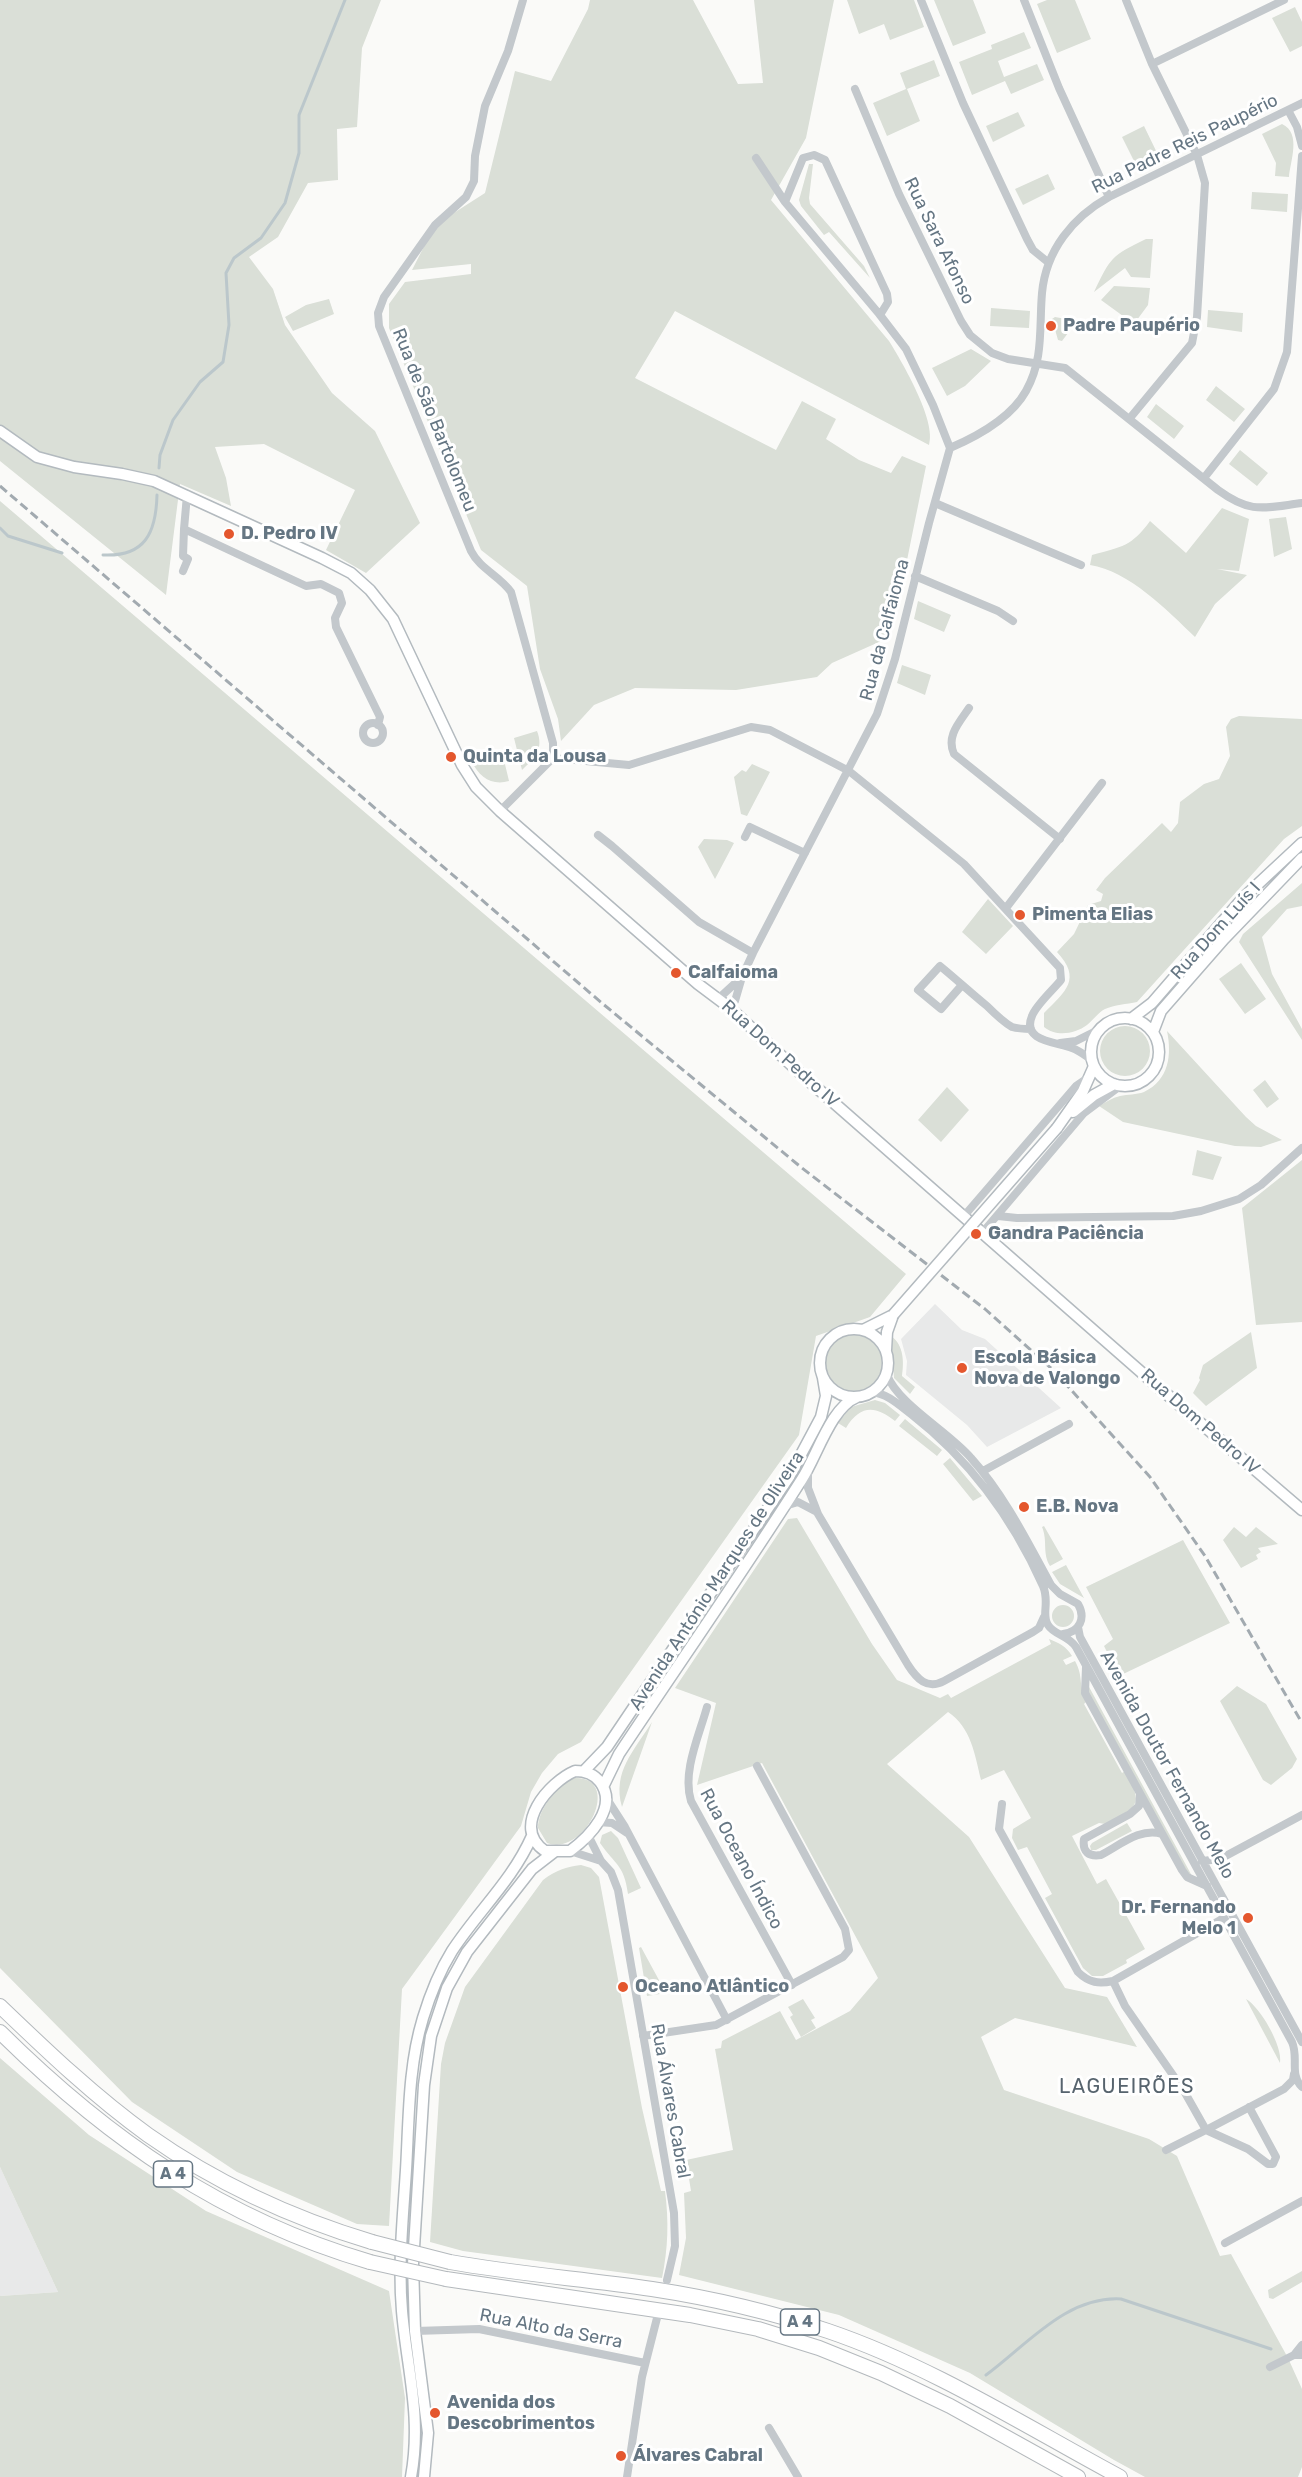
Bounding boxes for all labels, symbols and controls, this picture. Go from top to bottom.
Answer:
street label: Rua Padre Reis Paupério [1088,90,1282,198]
street label: Rua Sara Afonso [899,174,979,308]
place label: Padre Paupério [1063,315,1200,337]
marker: Padre Paupério [1044,319,1058,333]
street label: Rua de São Bartolomeu [387,325,481,515]
place label: D. Pedro IV [241,523,338,545]
marker: D. Pedro IV [222,527,236,541]
street label: Rua da Calfaioma [856,557,914,703]
place label: Quinta da Lousa [463,746,606,768]
marker: Quinta da Lousa [444,750,458,764]
street label: Rua Dom Luís I [1167,878,1265,984]
place label: Pimenta Elias [1032,904,1153,926]
marker: Pimenta Elias [1013,908,1027,922]
place label: Calfaioma [688,962,778,984]
marker: Calfaioma [669,966,683,980]
street label: Rua Dom Pedro IV [717,996,843,1112]
place label: Gandra Paciência [988,1223,1144,1245]
marker: Gandra Paciência [969,1227,983,1241]
place label: Escola Básica Nova de Valongo [974,1347,1120,1390]
marker: Escola Básica Nova de Valongo [955,1361,969,1375]
street label: Rua Dom Pedro IV [1136,1364,1264,1480]
street label: Avenida António Marques de Oliveira [625,1447,809,1715]
place label: E.B. Nova [1036,1496,1119,1518]
marker: E.B. Nova [1017,1500,1031,1514]
street label: Avenida Doutor Fernando Melo [1095,1647,1239,1883]
street label: Rua Oceano Índico [695,1785,787,1933]
place label: Dr. Fernando Melo 1 [1121,1897,1236,1940]
marker: Dr. Fernando Melo 1 [1241,1911,1255,1925]
place label: Oceano Atlântico [635,1976,789,1998]
marker: Oceano Atlântico [616,1980,630,1994]
street label: Rua Álvares Cabral [646,2022,694,2180]
district label: LAGUEIRÕES [1059,2075,1195,2099]
road number: A 4 [154,2161,192,2187]
street label: Rua Alto da Serra [478,2305,624,2353]
road number: A 4 [780,2309,820,2335]
place label: Avenida dos Descobrimentos [447,2392,595,2434]
marker: Avenida dos Descobrimentos [428,2406,442,2420]
place label: Álvares Cabral [633,2445,763,2467]
marker: Álvares Cabral [614,2449,628,2463]

